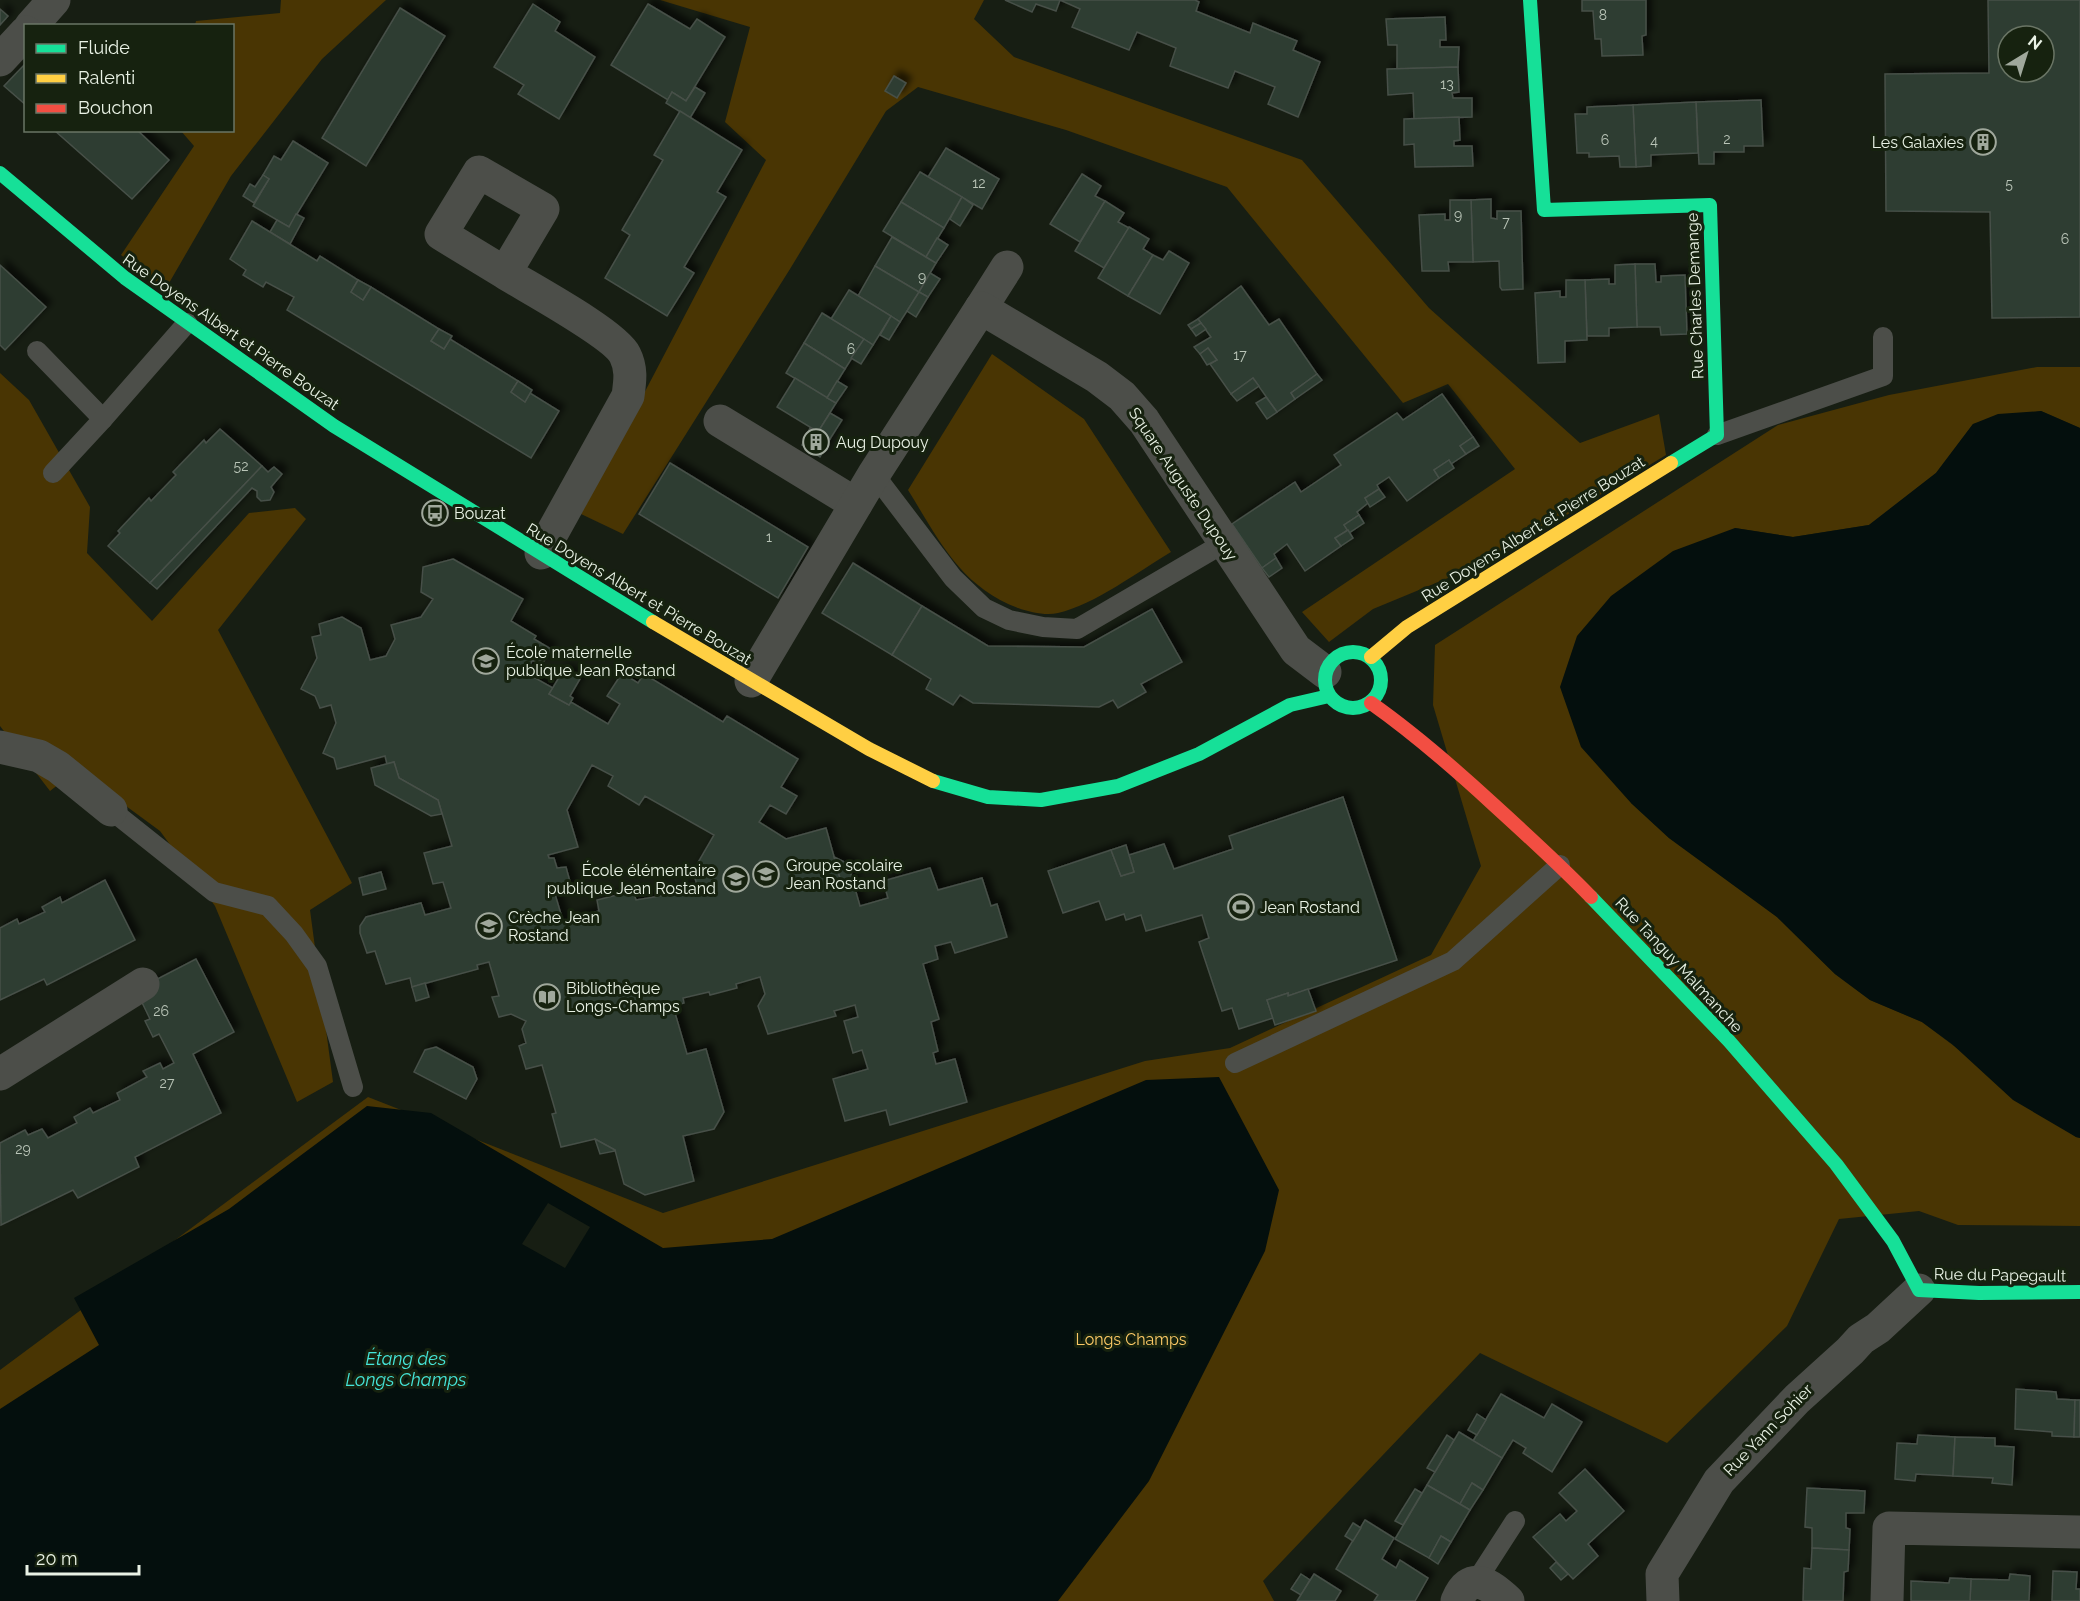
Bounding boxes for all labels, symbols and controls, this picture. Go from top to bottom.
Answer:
house number: 8 [1599,7,1607,23]
legend [24,24,234,132]
north arrow [1996,24,2056,84]
text: N [2024,31,2046,54]
text: Fluide [78,37,130,58]
text: Ralenti [78,67,135,88]
house number: 13 [1440,76,1454,92]
text: Bouchon [78,97,153,118]
building icon: Les Galaxies [1968,127,1998,157]
house number: 2 [1723,131,1731,147]
house number: 6 [1601,132,1609,148]
house number: 4 [1650,133,1658,149]
place label: Les Galaxies [1872,133,1964,152]
house number: 12 [972,175,986,191]
house number: 5 [2005,176,2013,192]
house number: 9 [1454,207,1462,223]
street label: Rue Charles Demange [1683,213,1707,379]
house number: 7 [1502,214,1510,230]
house number: 6 [2061,231,2069,247]
street label: Rue Doyens Albert et Pierre Bouzat [119,250,343,415]
house number: 9 [918,269,926,285]
house number: 6 [847,341,855,357]
house number: 17 [1233,347,1247,363]
street label: Square Auguste Dupouy [1125,404,1242,564]
building icon: Aug Dupouy [801,427,831,457]
place label: Aug Dupouy [836,433,929,452]
street label: Rue Doyens Albert et Pierre Bouzat [1418,452,1649,606]
house number: 52 [234,458,248,474]
bus stop icon: Bouzat [420,498,450,528]
place label: Bouzat [454,504,506,523]
street label: Rue Doyens Albert et Pierre Bouzat [523,519,756,669]
house number: 1 [766,529,772,545]
place label: École maternelle publique Jean Rostand [506,642,675,680]
school or university icon: École maternelle publique Jean Rostand [471,646,501,676]
place label: Groupe scolaire Jean Rostand [786,856,902,893]
school or university icon: Groupe scolaire Jean Rostand [751,859,781,889]
place label: École élémentaire publique Jean Rostand [547,860,716,898]
school or university icon: École élémentaire publique Jean Rostand [721,864,751,894]
sports icon: Jean Rostand [1226,892,1256,922]
street label: Rue Tanguy Malmanche [1611,893,1747,1037]
place label: Jean Rostand [1260,898,1360,917]
place label: Crèche Jean Rostand [508,908,600,945]
school or university icon: Crèche Jean Rostand [474,911,504,941]
place label: Bibliothèque Longs-Champs [566,979,680,1016]
library icon: Bibliothèque Longs-Champs [532,982,562,1012]
house number: 26 [153,1003,169,1019]
house number: 27 [160,1075,175,1091]
house number: 29 [15,1141,31,1157]
street label: Rue du Papegault [1934,1264,2067,1286]
park label: Longs Champs [1075,1330,1187,1349]
water label: Étang des Longs Champs [345,1347,467,1390]
street label: Rue Yann Sohier [1719,1380,1817,1480]
scale bar [27,1538,140,1576]
text: 20 m [36,1548,78,1569]

